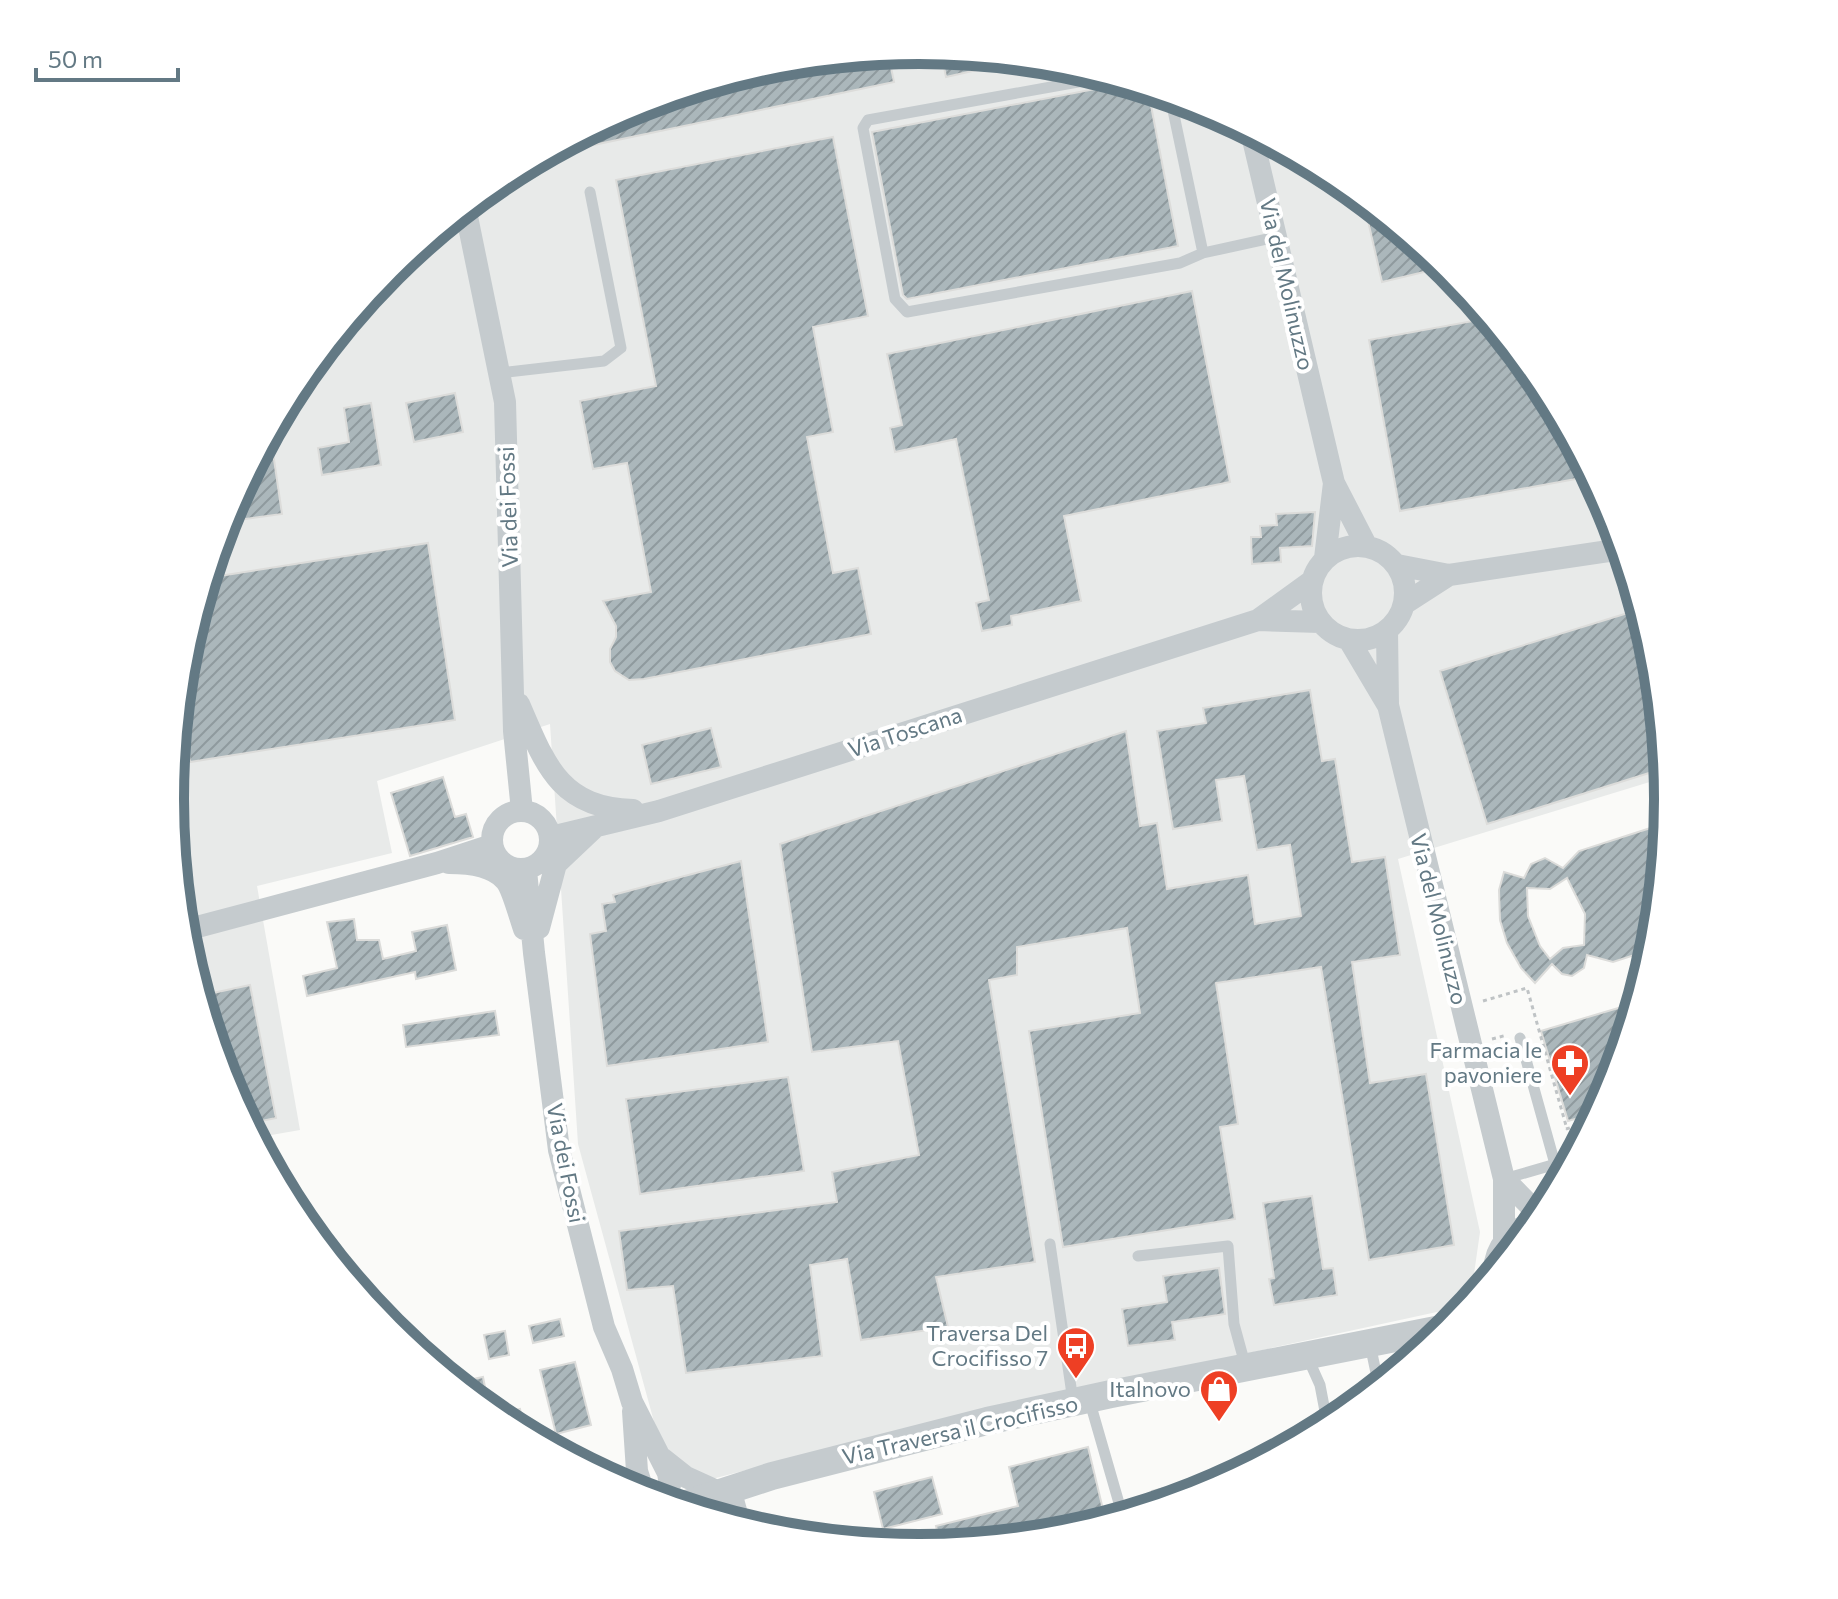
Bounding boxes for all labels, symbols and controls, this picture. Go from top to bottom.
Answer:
scale bar [36,32,178,82]
text: 50 m [48,44,103,73]
street label: Via del Molinuzzo [1255,195,1320,373]
street label: Via dei Fossi [492,446,523,568]
street label: Via Toscana [844,700,965,763]
street label: Via del Molinuzzo [1405,830,1474,1007]
place label: Farmacia le pavoniere [1429,1036,1542,1088]
pharmacy icon: Farmacia le pavoniere [1549,1042,1591,1097]
street label: Via dei Fossi [542,1101,591,1225]
place label: Traversa Del Crocifisso 7 [926,1319,1048,1371]
bus stop icon: Traversa Del Crocifisso 7 [1055,1325,1097,1380]
shop icon: Italnovo [1198,1368,1240,1423]
place label: Italnovo [1109,1375,1191,1402]
street label: Via Traversa il Crocifisso [839,1389,1080,1470]

